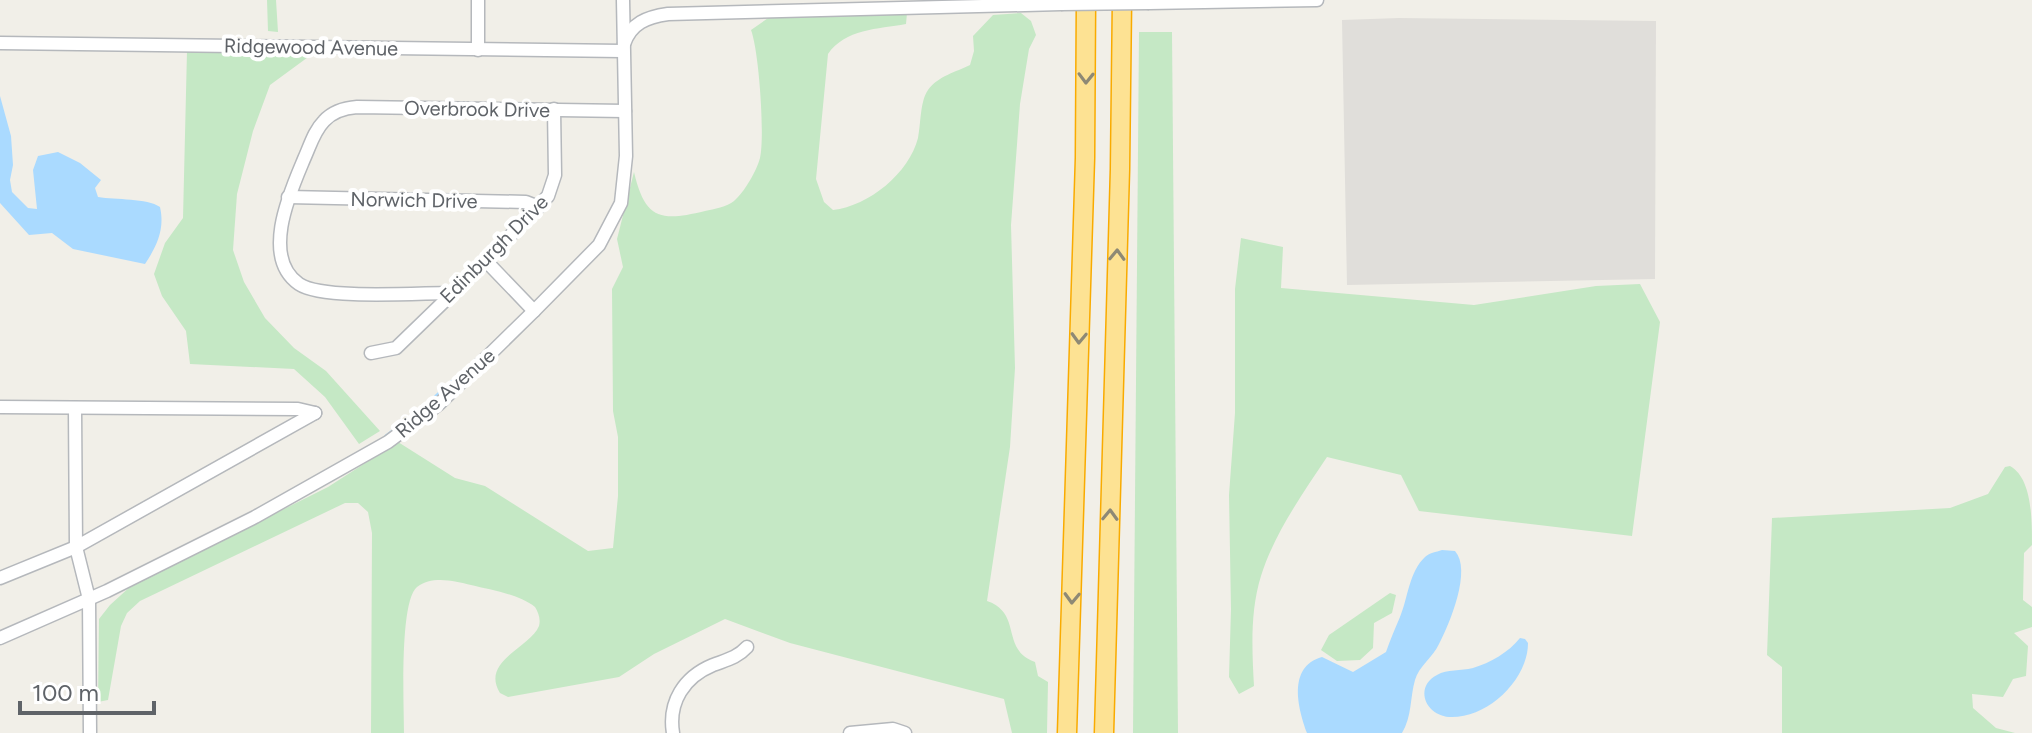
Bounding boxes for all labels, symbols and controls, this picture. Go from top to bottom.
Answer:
street label: Ridgewood Avenue [224,33,398,61]
one-way arrow [1077,72,1095,85]
street label: Overbrook Drive [404,96,550,122]
street label: Norwich Drive [350,187,478,213]
street label: Edinburgh Drive [435,190,553,308]
one-way arrow [1109,248,1126,261]
one-way arrow [1071,332,1088,345]
street label: Ridge Avenue [390,343,500,443]
one-way arrow [1102,508,1119,521]
one-way arrow [1063,592,1080,605]
scale bar [20,665,154,715]
text: 100 m [32,678,99,707]

